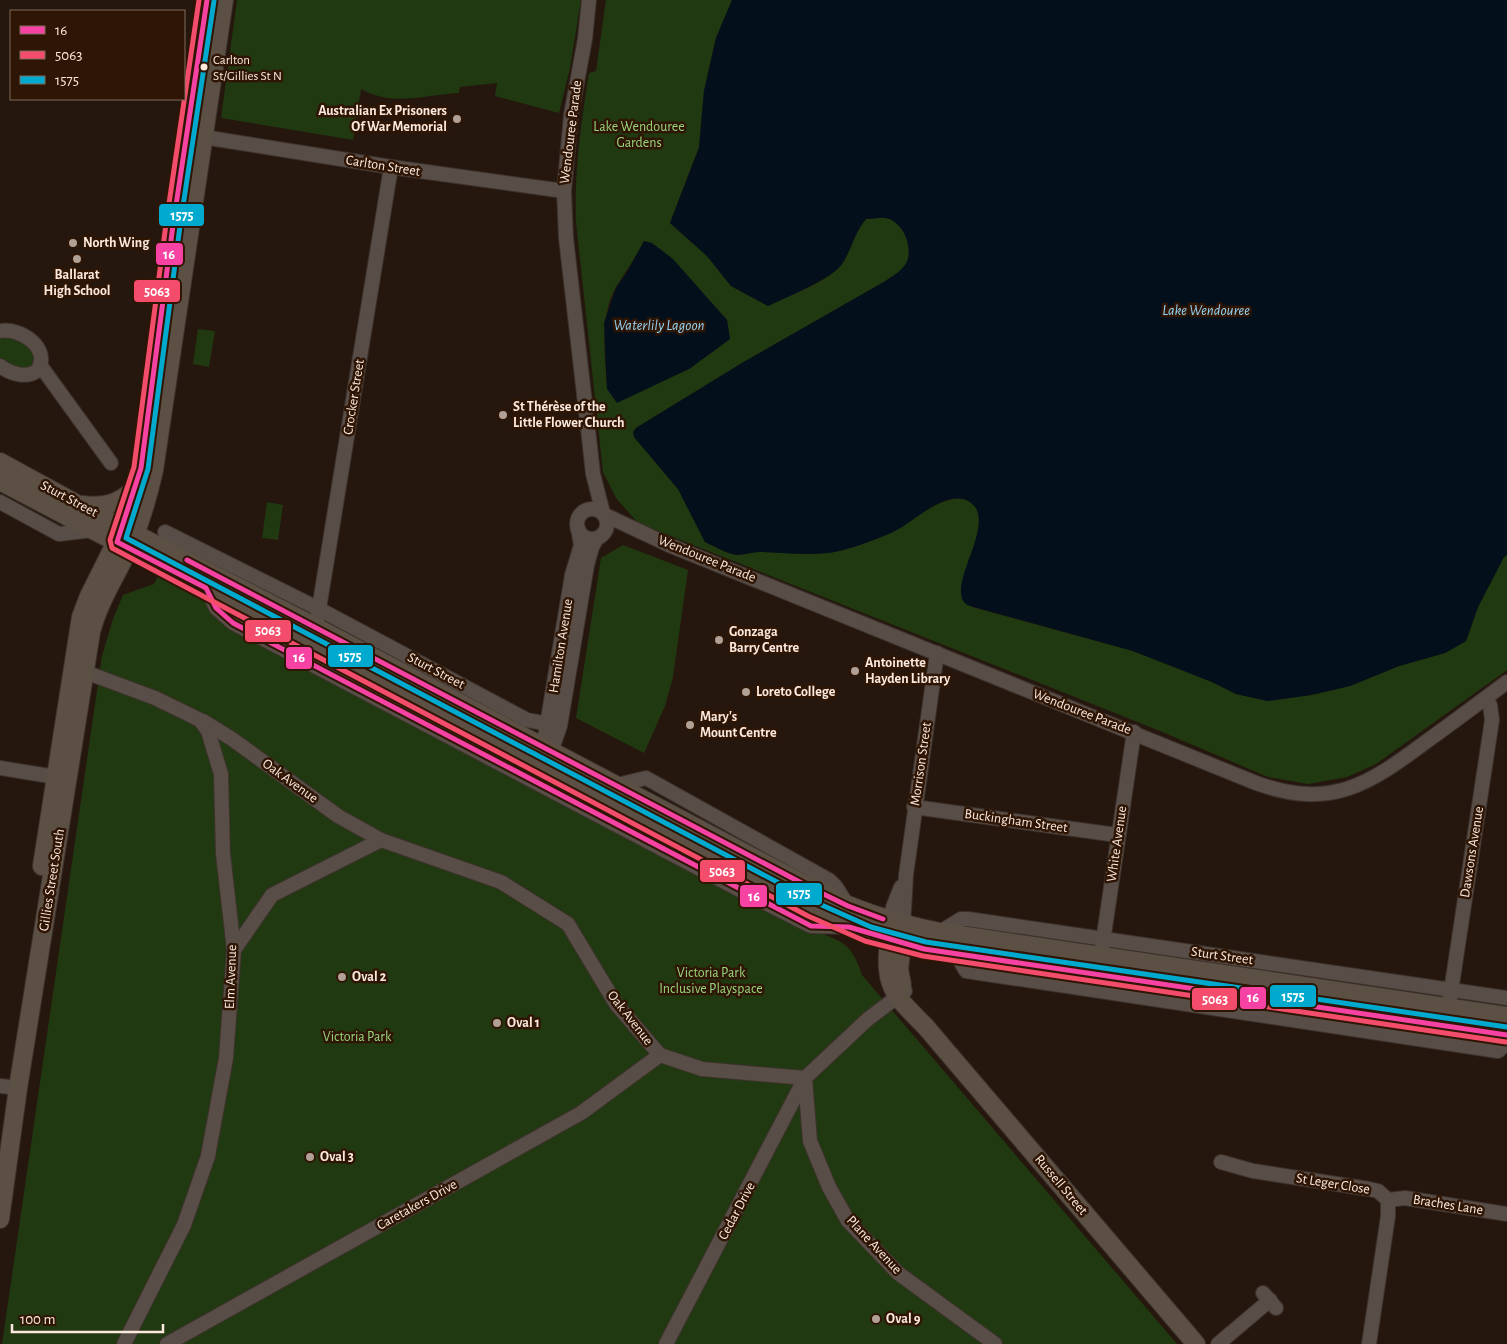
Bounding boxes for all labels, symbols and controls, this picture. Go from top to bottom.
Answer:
legend [10,10,185,100]
text: 16 [55,23,67,38]
text: 5063 [55,48,82,63]
place label: Carlton St/Gillies St N [213,54,282,83]
marker: Carlton St/Gillies St N [199,62,209,72]
text: 1575 [55,73,79,88]
street label: Wendouree Parade [558,79,584,185]
place label: Australian Ex Prisoners Of War Memorial [318,104,447,134]
marker: Australian Ex Prisoners Of War Memorial [451,113,463,125]
park label: Lake Wendouree Gardens [593,120,685,150]
street label: Carlton Street [345,153,422,179]
line badge: 1575 [158,203,205,227]
text: 1575 [170,209,194,223]
place label: North Wing [83,236,150,250]
marker: North Wing [67,237,79,249]
line badge: 16 [155,242,184,266]
text: 16 [163,248,175,262]
marker: Ballarat High School [71,253,83,265]
place label: Ballarat High School [43,268,111,298]
line badge: 5063 [133,279,181,303]
text: 5063 [144,285,170,299]
water label: Lake Wendouree [1162,303,1250,318]
water label: Waterlily Lagoon [613,318,705,333]
street label: Crocker Street [341,358,367,436]
place label: St Thérèse of the Little Flower Church [513,400,624,430]
marker: St Thérèse of the Little Flower Church [497,409,509,421]
street label: Sturt Street [38,478,100,520]
street label: Wendouree Parade [656,533,758,585]
street label: Hamilton Avenue [547,598,575,694]
line badge: 5063 [244,619,292,643]
text: 5063 [255,624,281,638]
place label: Gonzaga Barry Centre [729,625,800,655]
marker: Gonzaga Barry Centre [713,634,725,646]
line badge: 1575 [327,644,374,668]
line badge: 16 [285,646,313,670]
text: 1575 [338,650,362,664]
street label: Sturt Street [405,650,467,692]
text: 16 [293,651,305,665]
place label: Antoinette Hayden Library [865,656,951,686]
marker: Antoinette Hayden Library [849,665,861,677]
place label: Loreto College [756,685,836,699]
marker: Loreto College [740,686,752,698]
street label: Wendouree Parade [1031,687,1133,737]
place label: Mary's Mount Centre [700,710,777,740]
marker: Mary's Mount Centre [684,719,696,731]
street label: Morrison Street [908,721,934,807]
street label: Oak Avenue [260,756,320,806]
street label: White Avenue [1105,805,1129,883]
street label: Dawsons Avenue [1458,805,1486,899]
street label: Buckingham Street [964,807,1069,835]
street label: Gillies Street South [37,828,67,932]
line badge: 5063 [699,859,746,883]
text: 5063 [709,865,735,879]
line badge: 1575 [775,882,823,906]
line badge: 16 [739,884,768,908]
text: 1575 [787,887,811,901]
text: 16 [748,890,760,904]
street label: Elm Avenue [223,945,239,1009]
street label: Sturt Street [1190,945,1254,967]
park label: Victoria Park Inclusive Playspace [659,966,763,996]
place label: Oval 2 [352,970,387,984]
marker: Oval 2 [336,971,348,983]
line badge: 1575 [1269,984,1317,1008]
line badge: 16 [1239,986,1267,1010]
line badge: 5063 [1191,987,1238,1011]
street label: Oak Avenue [605,988,655,1048]
text: 1575 [1281,990,1305,1004]
text: 16 [1247,991,1259,1005]
text: 5063 [1202,993,1228,1007]
place label: Oval 1 [507,1016,540,1030]
marker: Oval 1 [491,1017,503,1029]
park label: Victoria Park [323,1030,392,1044]
place label: Oval 3 [320,1150,354,1164]
marker: Oval 3 [304,1151,316,1163]
street label: Russell Street [1032,1152,1090,1218]
street label: St Leger Close [1295,1171,1371,1197]
street label: Caretakers Drive [375,1177,459,1233]
street label: Cedar Drive [716,1180,758,1242]
street label: Braches Lane [1412,1193,1484,1217]
street label: Plane Avenue [844,1213,904,1277]
scale bar [12,1302,164,1334]
text: 100 m [20,1312,55,1327]
place label: Oval 9 [886,1312,921,1326]
marker: Oval 9 [870,1313,882,1325]

